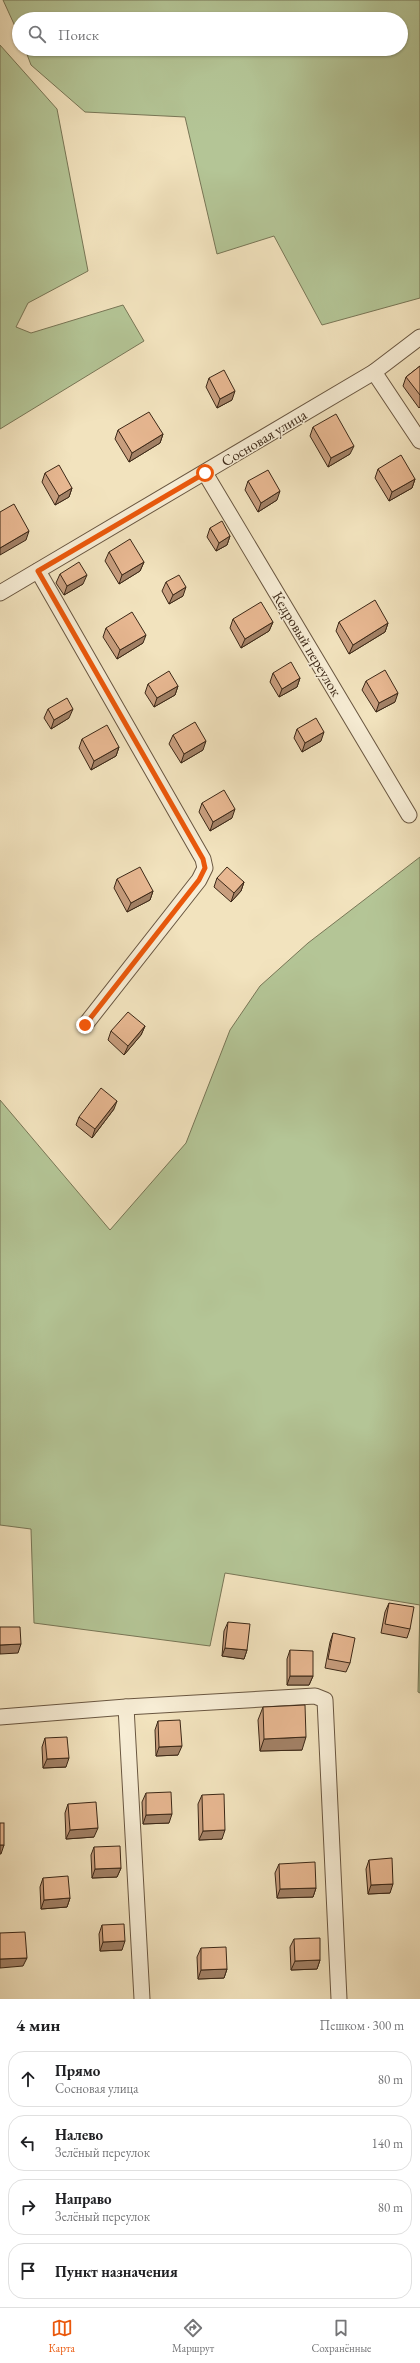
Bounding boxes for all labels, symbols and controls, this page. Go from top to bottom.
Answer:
search box [12,12,408,56]
icon: search [26,23,48,45]
text: Поиск [58,25,99,44]
street label: Сосновая улица [218,405,310,471]
route start [196,464,214,482]
street label: Кедровый переулок [269,588,346,700]
route end [76,1016,94,1034]
text: 4 мин [16,2014,60,2036]
text: Пешком · 300 m [320,2017,404,2034]
text: Прямо [55,2061,100,2080]
icon: ahead [17,2068,39,2090]
text: 80 m [378,2071,403,2088]
text: Сосновая улица [55,2080,138,2097]
text: Налево [55,2125,103,2144]
icon: left [17,2132,39,2154]
text: 140 m [372,2135,403,2152]
text: Зелёный переулок [55,2144,150,2161]
text: Направо [55,2189,112,2208]
icon: right [17,2196,39,2218]
text: 80 m [378,2199,403,2216]
text: Зелёный переулок [55,2208,150,2225]
icon: arrive [17,2260,39,2282]
text: Пункт назначения [55,2262,178,2281]
tab: Карта [49,2317,75,2355]
tab: Маршрут [172,2317,214,2355]
tab: Сохранённые [311,2317,371,2355]

